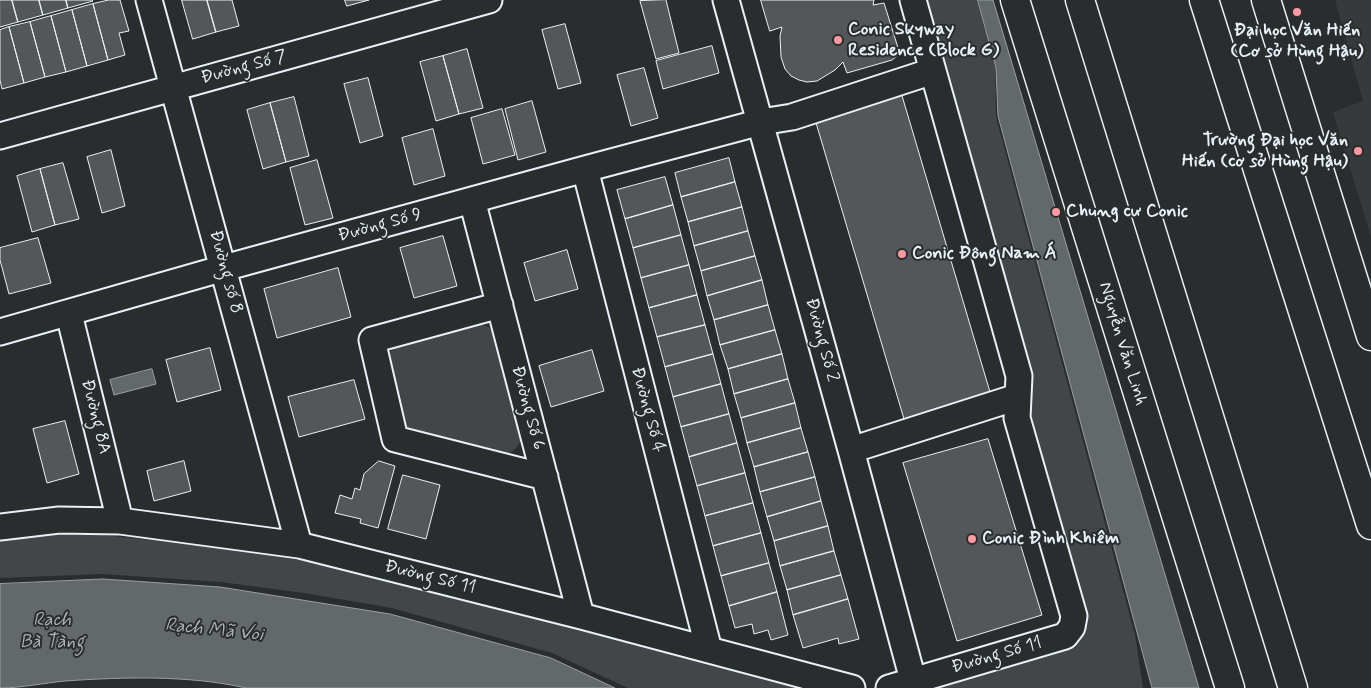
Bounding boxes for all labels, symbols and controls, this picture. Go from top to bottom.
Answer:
marker: Đại học Văn Hiến (Cơ sở Hùng Hậu) [1291,6,1303,18]
place label: Conic Skyway Residence (Block G) [848,19,999,62]
place label: Đại học Văn Hiến (Cơ sở Hùng Hậu) [1230,20,1364,62]
marker: Conic Skyway Residence (Block G) [832,34,844,46]
street label: Đường Số 7 [199,46,289,90]
place label: Trường Đại học Văn Hiến (cơ sở Hùng Hậu) [1182,130,1348,172]
marker: Trường Đại học Văn Hiến (cơ sở Hùng Hậu) [1352,145,1364,157]
place label: Chung cư Conic [1066,201,1188,223]
street label: Đường Số 9 [336,204,424,248]
marker: Chung cư Conic [1050,206,1062,218]
street label: Đường số 8 [204,228,246,316]
place label: Conic Đông Nam Á [912,243,1056,265]
marker: Conic Đông Nam Á [896,248,908,260]
street label: Nguyễn Văn Linh [1093,280,1151,408]
street label: Đường Số 2 [799,296,843,384]
street label: Đường Số 6 [505,363,549,453]
street label: Đường Số 4 [625,365,669,455]
street label: Đường 8A [75,377,115,457]
place label: Conic Đình Khiêm [982,528,1119,550]
marker: Conic Đình Khiêm [966,533,978,545]
street label: Đường Số 11 [382,556,478,600]
water label: Rạch Bà Tàng [20,610,84,654]
water label: Rạch Mã Voi [164,614,264,648]
street label: Đường Số 11 [949,633,1045,679]

